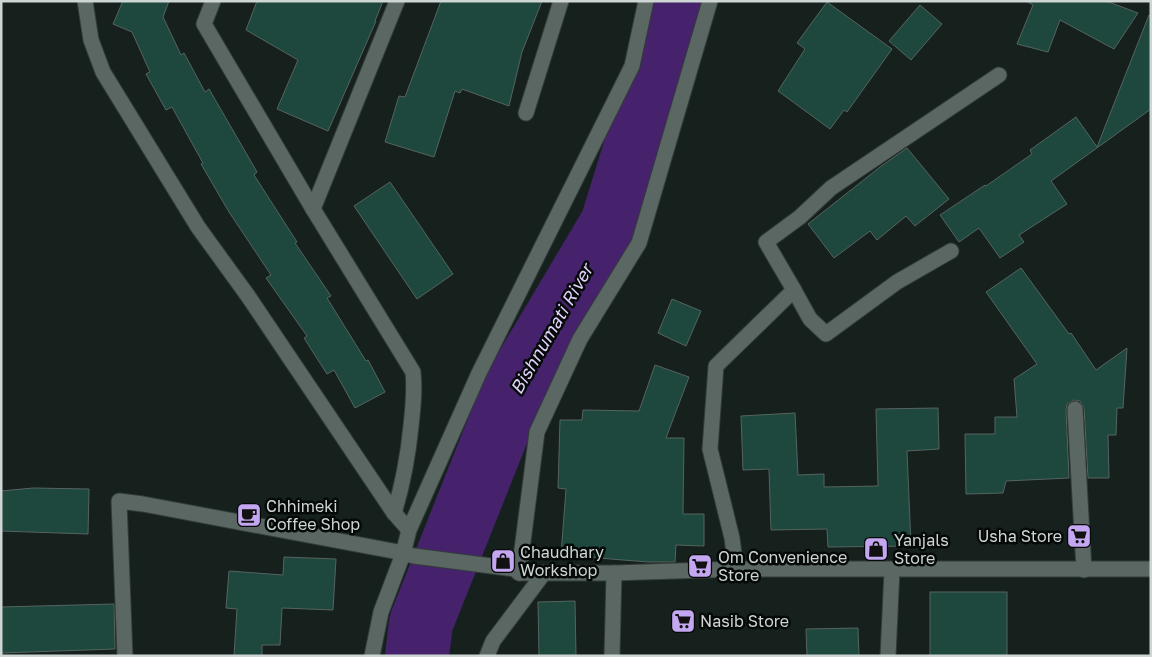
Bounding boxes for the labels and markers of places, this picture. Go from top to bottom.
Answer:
place label: Chhimeki Coffee Shop [266,496,360,534]
cafe icon: Chhimeki Coffee Shop [236,502,262,528]
supermarket icon: Usha Store [1066,523,1092,549]
place label: Usha Store [978,526,1062,546]
place label: Yanjals Store [894,530,949,568]
shop icon: Yanjals Store [863,536,889,562]
place label: Chaudhary Workshop [520,542,604,580]
place label: Om Convenience Store [718,547,847,585]
shop icon: Chaudhary Workshop [490,548,516,574]
supermarket icon: Om Convenience Store [687,553,713,579]
supermarket icon: Nasib Store [670,608,696,634]
place label: Nasib Store [700,611,789,631]

